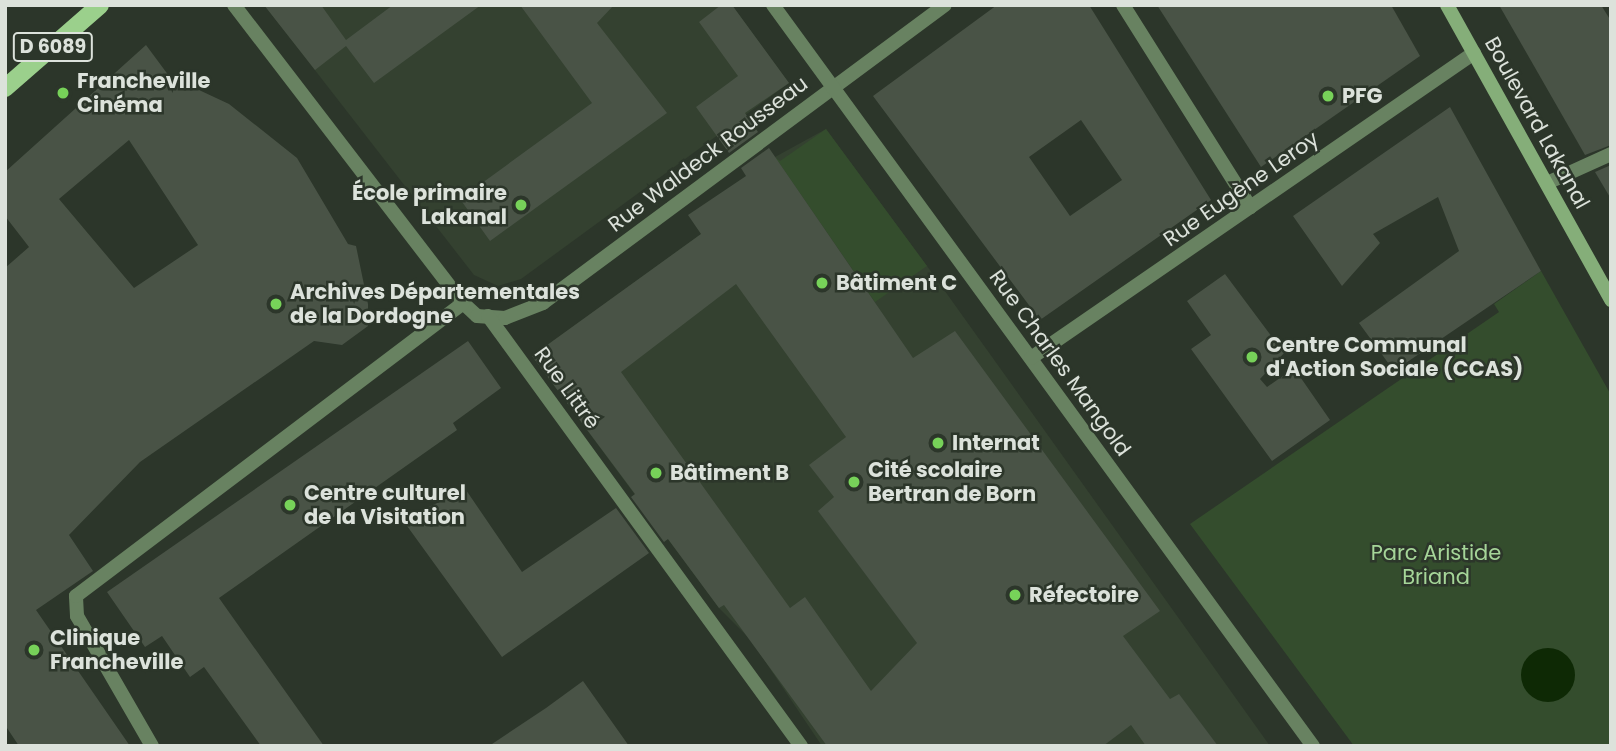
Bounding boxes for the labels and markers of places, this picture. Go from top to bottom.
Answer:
place label: Francheville Cinéma [77,68,210,118]
place label: PFG [1342,83,1383,109]
marker: Francheville Cinéma [55,85,71,101]
marker: PFG [1320,88,1336,104]
place label: École primaire Lakanal [352,180,507,230]
marker: École primaire Lakanal [513,197,529,213]
place label: Bâtiment C [836,270,957,296]
marker: Bâtiment C [814,275,830,291]
place label: Archives Départementales de la Dordogne [290,279,580,329]
marker: Archives Départementales de la Dordogne [268,296,284,312]
place label: Centre Communal d'Action Sociale (CCAS) [1266,332,1523,382]
marker: Centre Communal d'Action Sociale (CCAS) [1244,349,1260,365]
place label: Internat [952,430,1040,456]
marker: Internat [930,435,946,451]
place label: Cité scolaire Bertran de Born [868,457,1036,507]
place label: Bâtiment B [670,460,789,486]
marker: Bâtiment B [648,465,664,481]
marker: Cité scolaire Bertran de Born [846,474,862,490]
place label: Centre culturel de la Visitation [304,480,466,530]
marker: Centre culturel de la Visitation [282,497,298,513]
place label: Réfectoire [1029,582,1139,608]
marker: Réfectoire [1007,587,1023,603]
place label: Clinique Francheville [50,625,183,675]
marker: Clinique Francheville [24,640,44,660]

